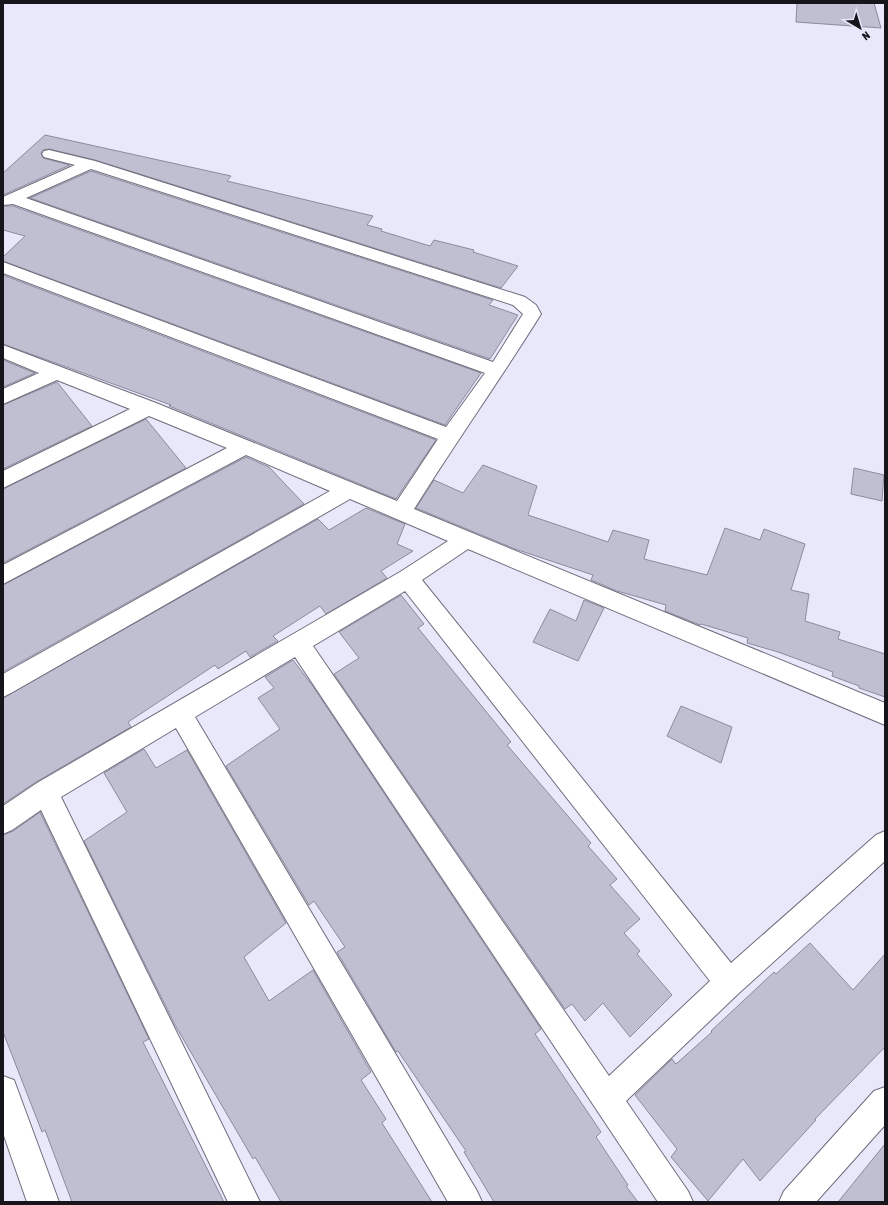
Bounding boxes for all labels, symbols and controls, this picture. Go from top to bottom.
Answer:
north arrow [840,8,880,48]
text: N [860,29,872,43]

